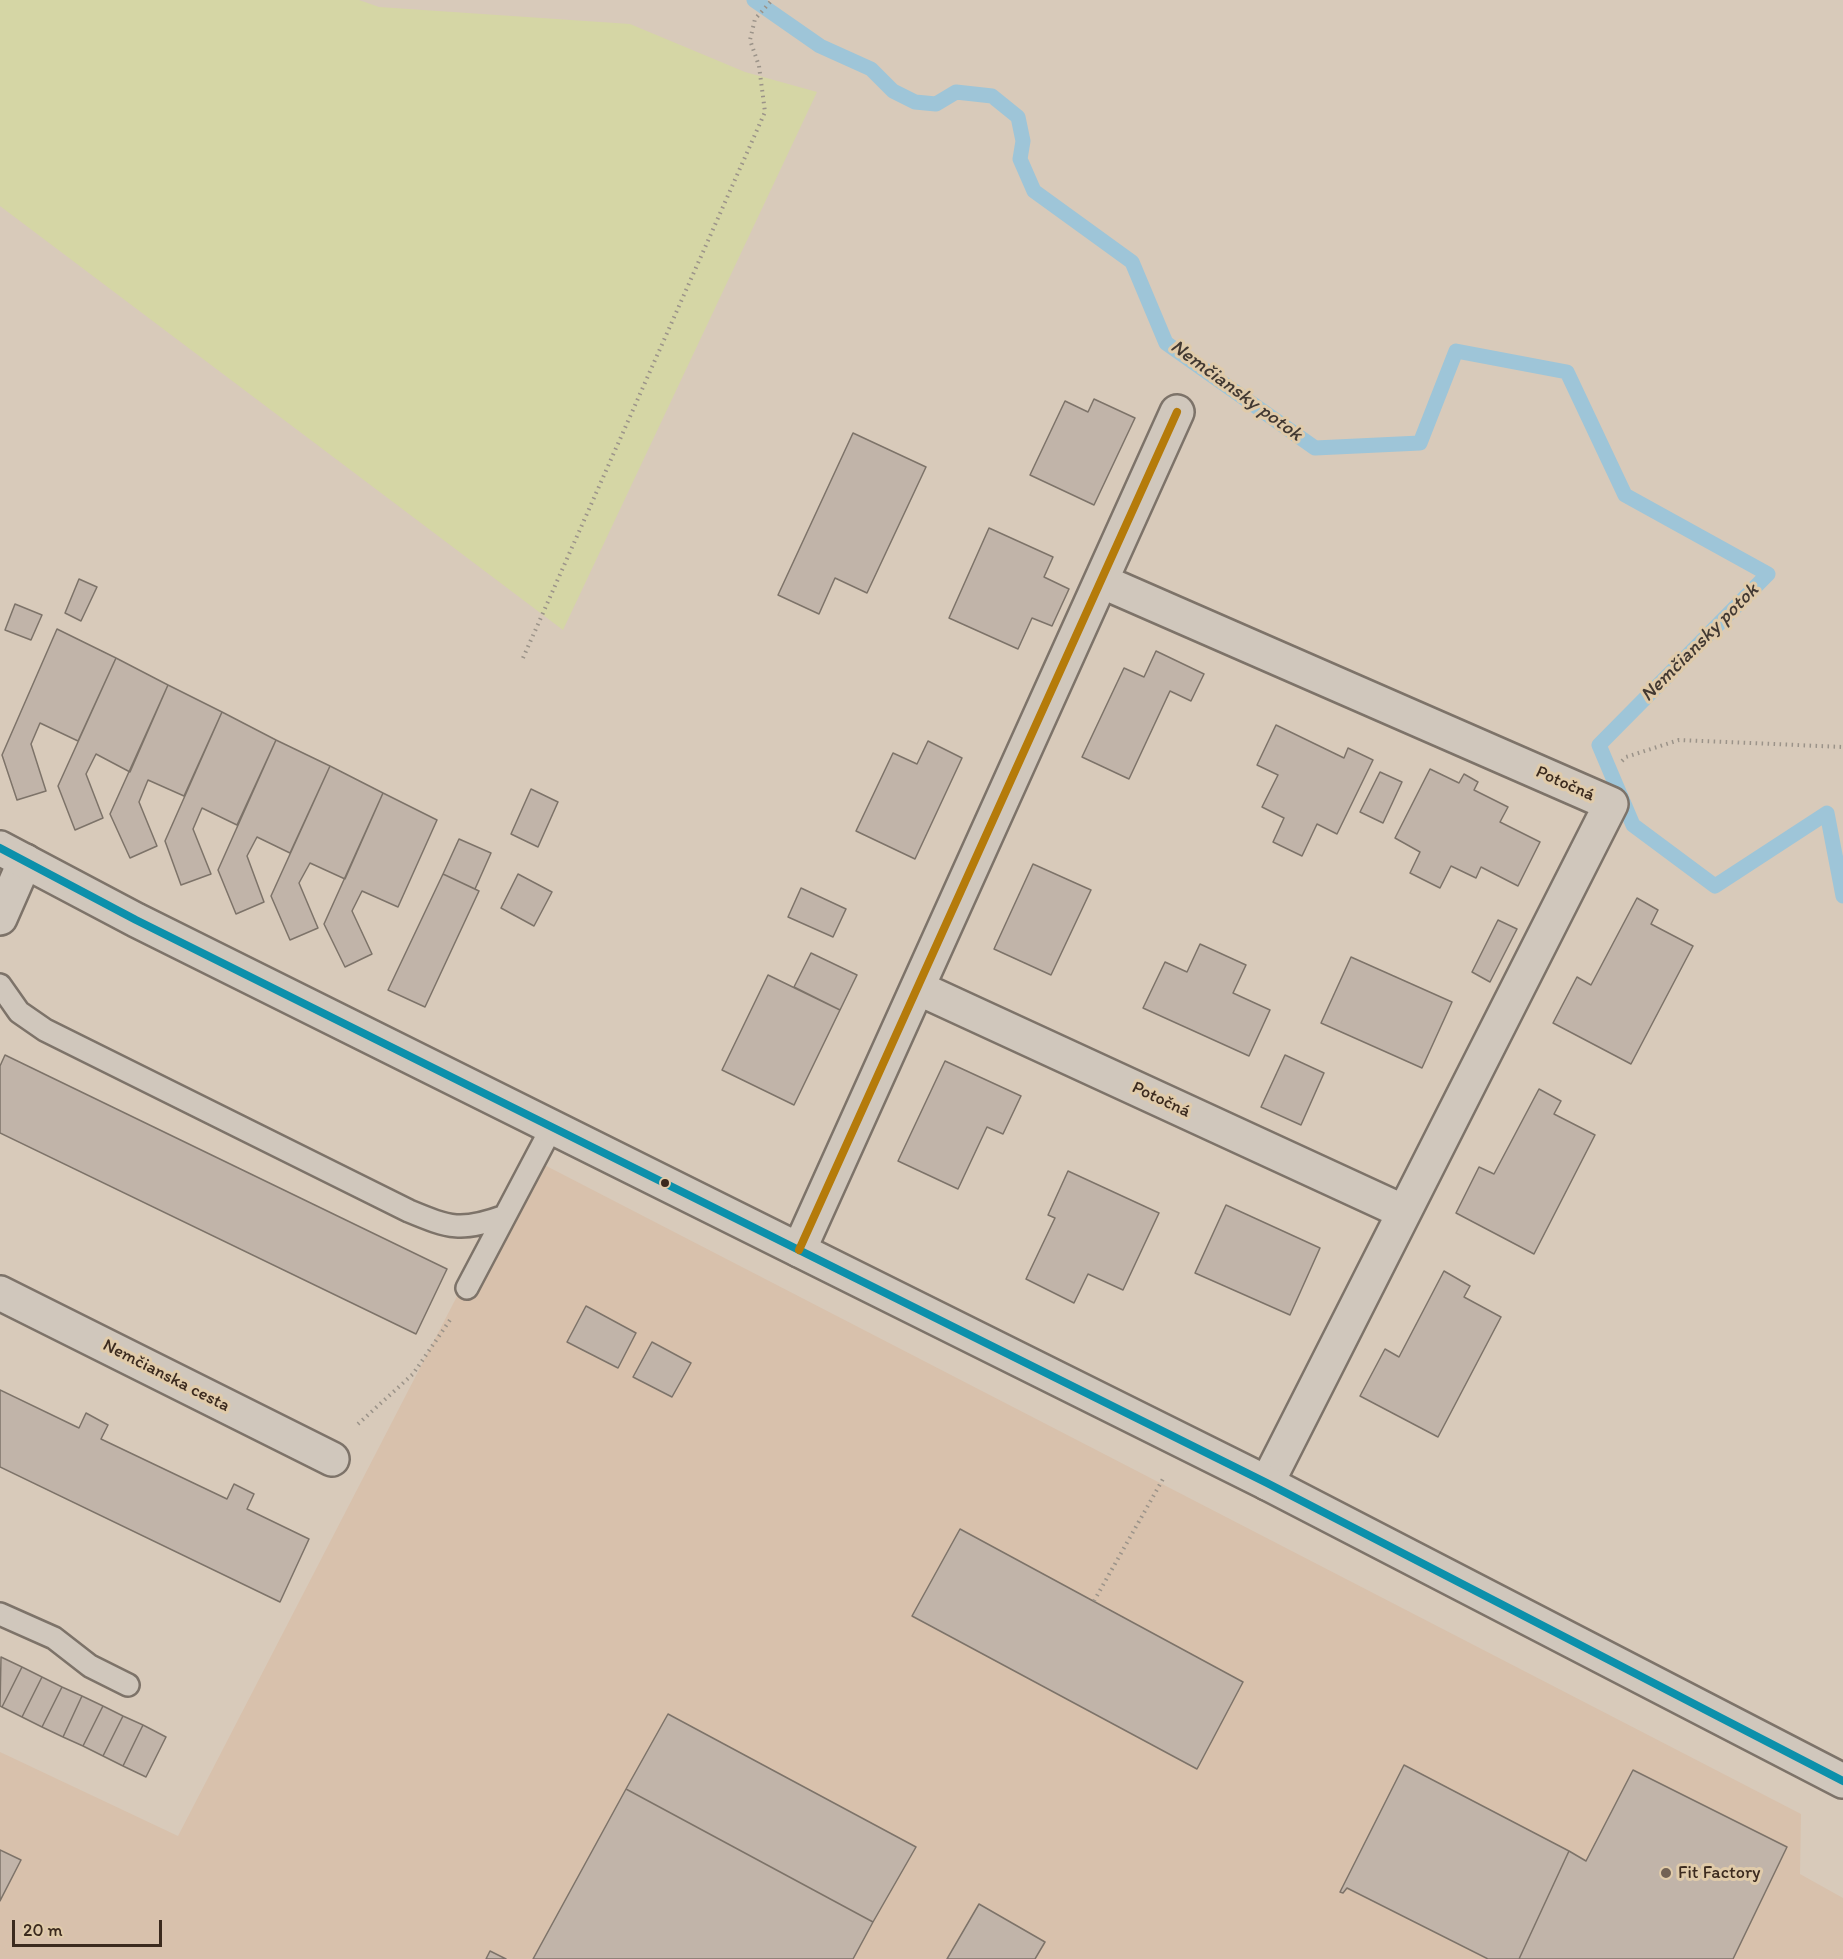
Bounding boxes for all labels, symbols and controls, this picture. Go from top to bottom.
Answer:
water label: Nemčiansky potok [1165,335,1307,447]
water label: Nemčiansky potok [1636,579,1764,707]
street label: Potočná [1532,761,1598,807]
street label: Potočná [1128,1077,1194,1123]
unlabelled marker [659,1177,671,1189]
street label: Nemčianska cesta [99,1335,233,1417]
place label: Fit Factory [1678,1862,1761,1884]
marker: Fit Factory [1659,1866,1673,1880]
scale bar [15,1908,165,1946]
text: 20 m [23,1919,63,1941]

